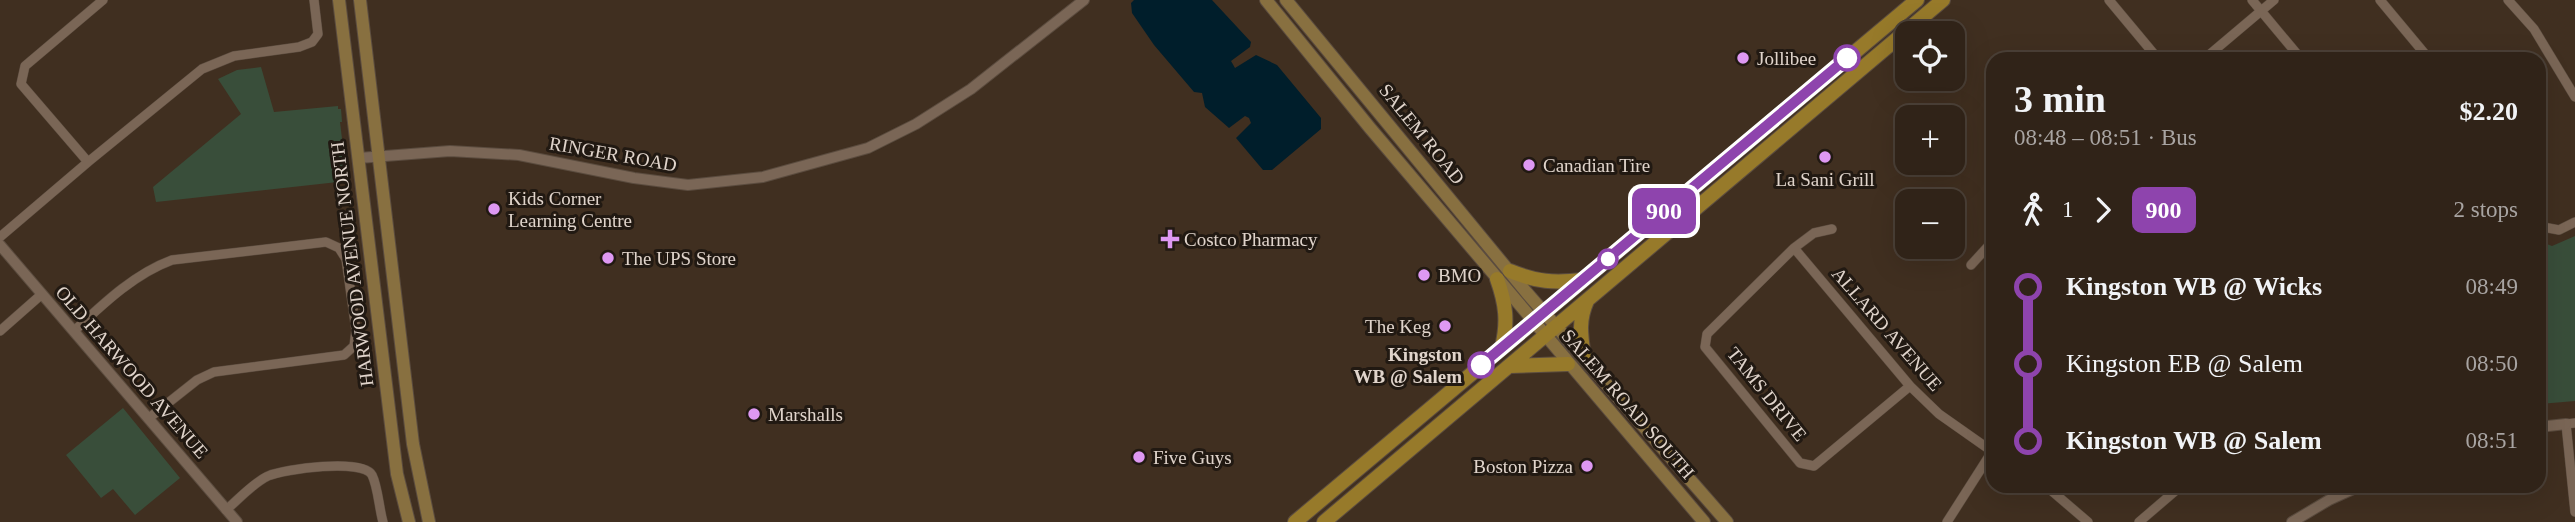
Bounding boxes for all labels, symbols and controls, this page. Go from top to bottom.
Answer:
map controls [1895,21,1965,259]
button: locate [1895,21,1965,91]
unlabelled marker [1834,45,1860,71]
place label: Jollibee [1757,48,1816,69]
marker: Jollibee [1735,50,1751,66]
text: 3 min [2014,78,2106,120]
street label: SALEM ROAD [1375,80,1469,188]
text: $2.20 [2460,97,2518,126]
button: + [1895,105,1965,175]
text: 08:48 – 08:51 · Bus [2014,125,2197,150]
street label: RINGER ROAD [548,132,678,176]
street label: HARWOOD AVENUE NORTH [327,140,377,388]
marker: La Sani Grill [1817,149,1833,165]
place label: Canadian Tire [1543,155,1650,176]
marker: Canadian Tire [1521,157,1537,173]
place label: La Sani Grill [1775,169,1875,190]
place label: Kids Corner Learning Centre [508,188,632,231]
line badge: 900 [1624,188,1704,234]
button: − [1895,189,1965,259]
icon: walk [2014,191,2052,229]
icon: forward [2084,191,2122,229]
text: 1 [2062,197,2074,222]
text: 900 [2146,197,2182,223]
text: 2 stops [2453,197,2518,222]
text: 900 [1646,198,1682,224]
marker: Kids Corner Learning Centre [486,201,502,217]
place label: Costco Pharmacy [1184,229,1318,250]
marker: Costco Pharmacy [1162,231,1178,247]
place label: The UPS Store [622,248,736,269]
unlabelled marker [1598,249,1618,269]
marker: The UPS Store [600,250,616,266]
street label: ALLARD AVENUE [1828,263,1946,395]
place label: BMO [1438,265,1481,286]
marker: BMO [1416,267,1432,283]
text: Kingston WB @ Wicks [2066,272,2322,301]
text: 08:49 [2466,274,2518,299]
street label: OLD HARWOOD AVENUE [51,282,213,462]
place label: The Keg [1365,316,1431,337]
marker: The Keg [1437,318,1453,334]
street label: SALEM ROAD SOUTH [1557,325,1699,483]
street label: TAMS DRIVE [1723,343,1811,445]
place label: Kingston WB @ Salem [1354,344,1462,387]
text: Kingston EB @ Salem [2066,349,2303,378]
text: 08:50 [2466,351,2518,376]
marker: Kingston WB @ Salem [1468,352,1494,378]
place label: Marshalls [768,404,843,425]
marker: Marshalls [746,406,762,422]
text: Kingston WB @ Salem [2066,426,2322,455]
text: 08:51 [2466,428,2518,453]
place label: Five Guys [1153,447,1232,468]
marker: Five Guys [1131,449,1147,465]
place label: Boston Pizza [1473,456,1574,477]
marker: Boston Pizza [1579,458,1595,474]

